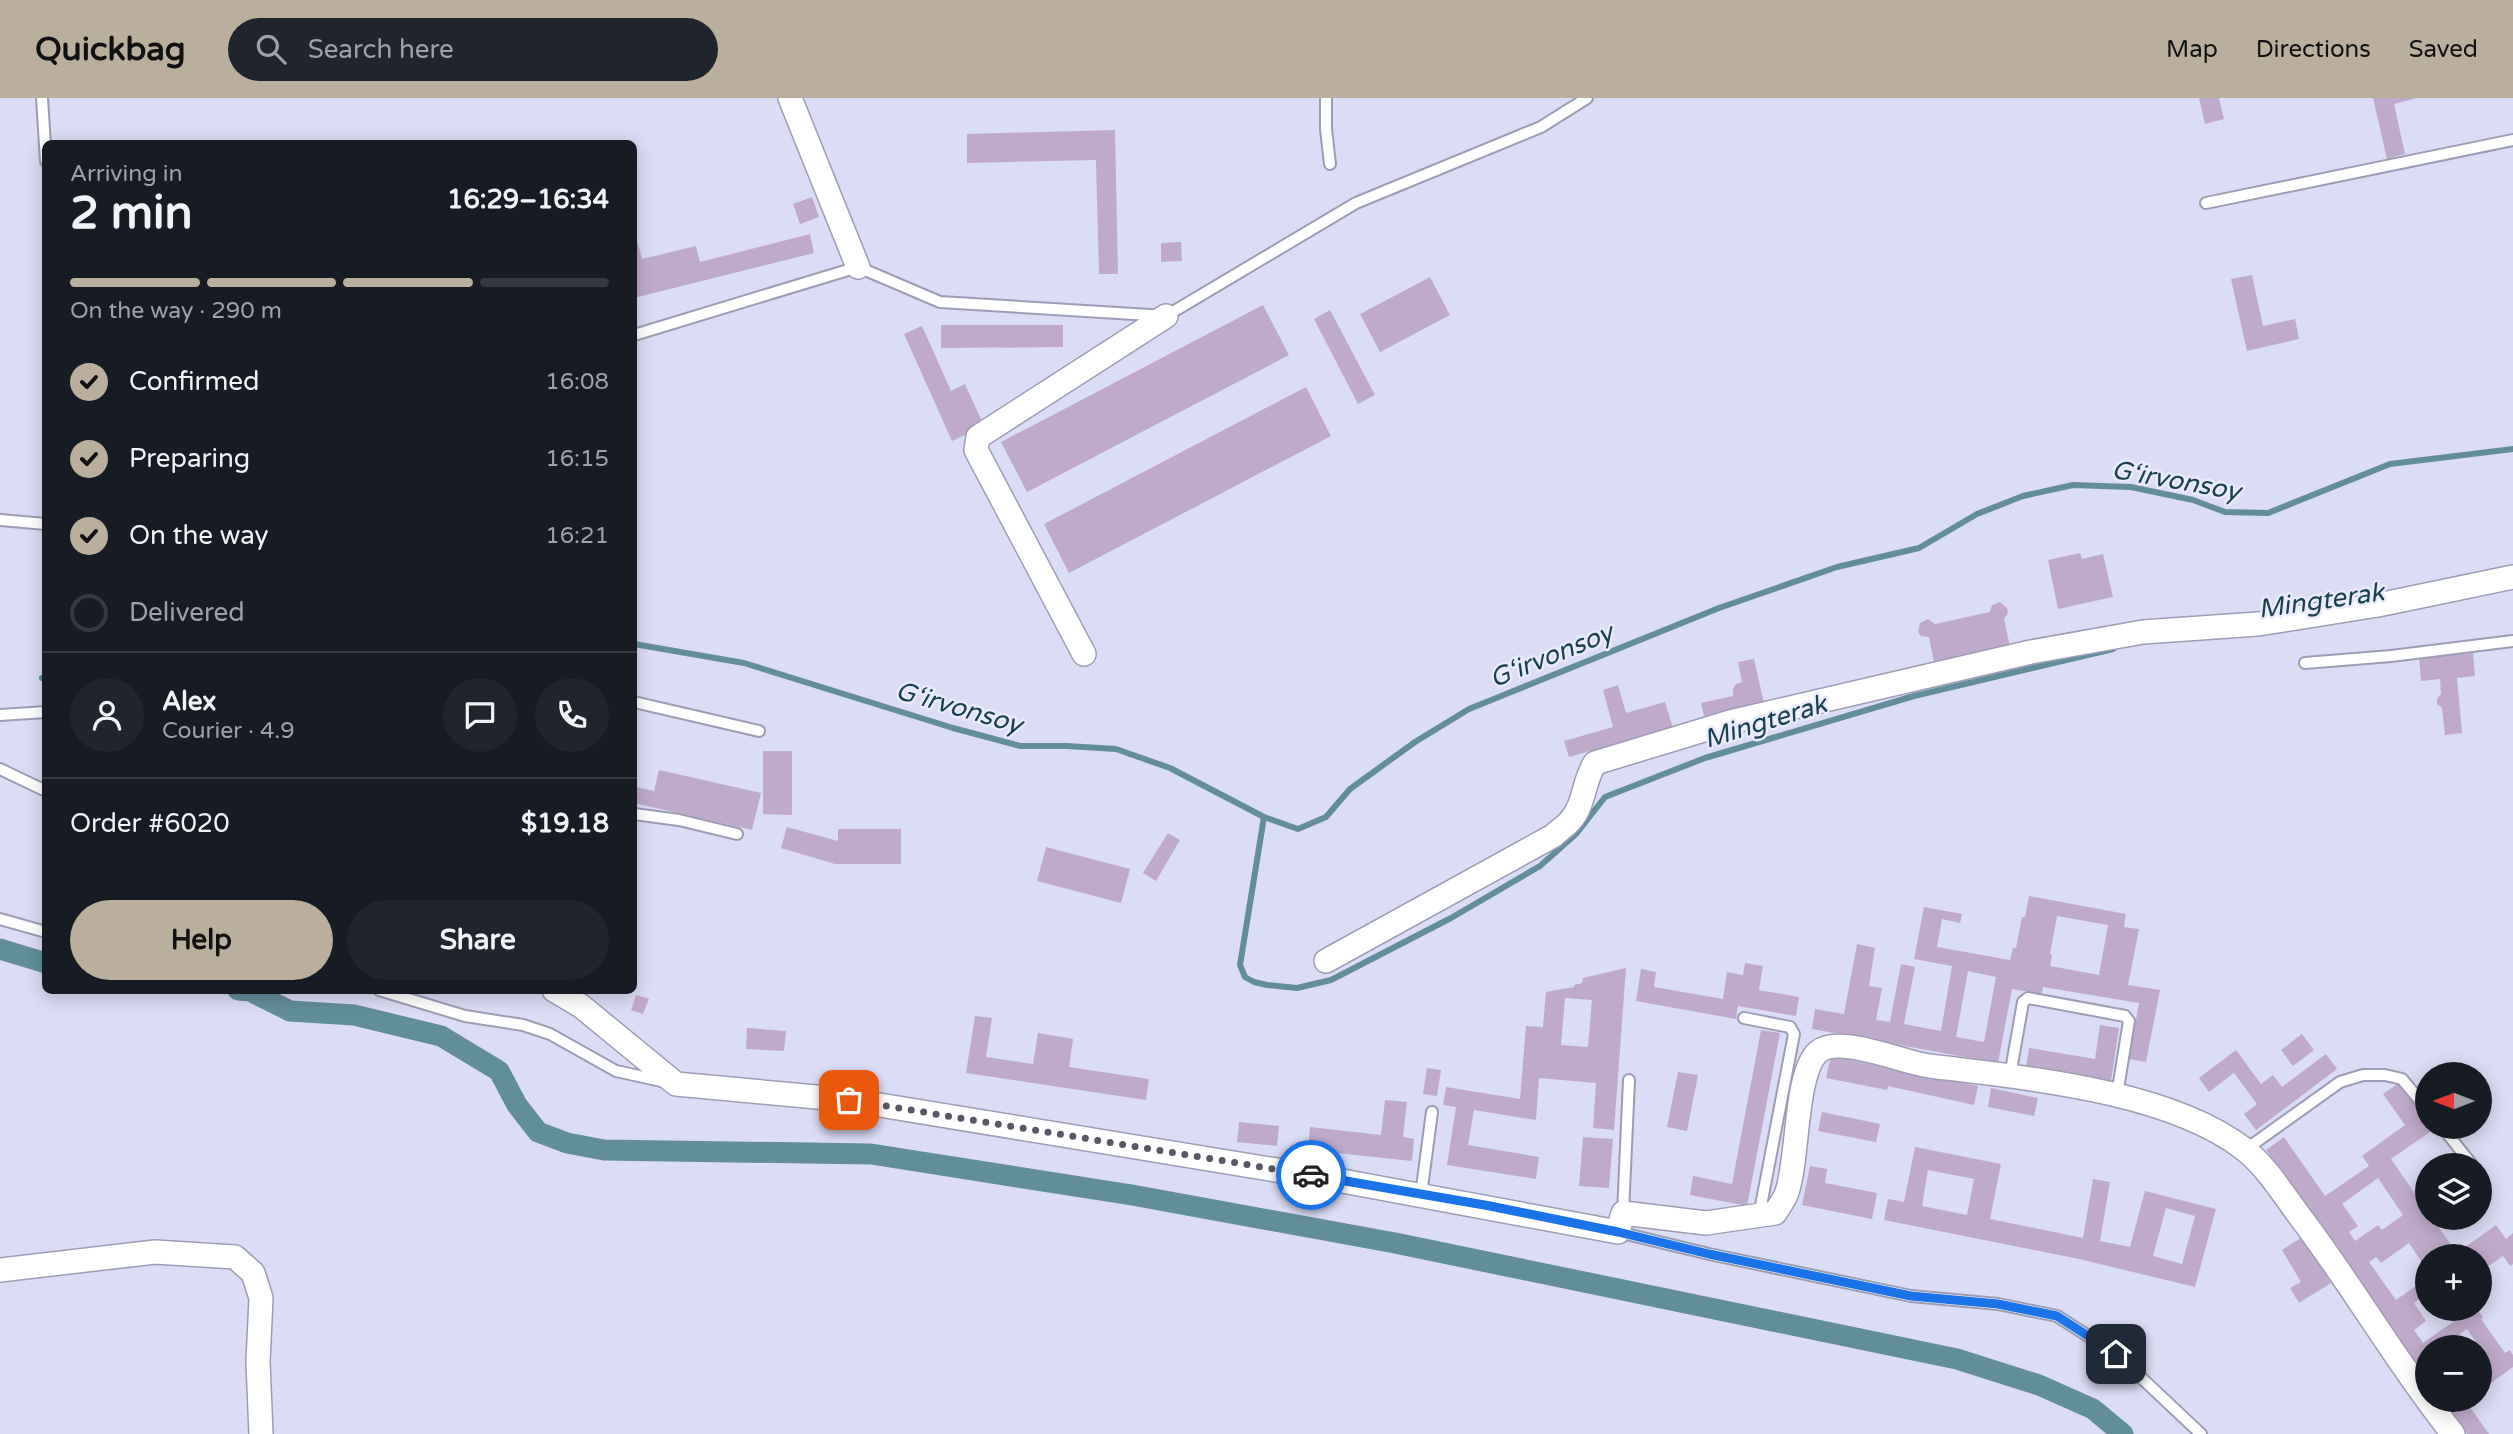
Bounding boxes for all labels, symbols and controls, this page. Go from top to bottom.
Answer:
search box [228,18,718,81]
text: Quickbag [35,30,186,69]
icon: search [252,30,290,68]
text: Search here [308,34,454,65]
text: Map [2166,35,2218,64]
text: Directions [2256,35,2371,64]
text: Saved [2409,35,2478,64]
text: Arriving in [70,160,183,188]
text: 16:29–16:34 [447,184,609,215]
text: 2 min [70,186,193,241]
text: On the way · 290 m [70,297,282,325]
icon: check [70,363,108,401]
text: Confirmed [129,366,259,397]
text: 16:08 [545,368,609,396]
icon: check [70,440,108,478]
text: Preparing [129,443,250,474]
text: 16:15 [545,445,609,473]
water label: G‘irvonsoy [2109,454,2246,508]
icon: check [70,517,108,555]
text: On the way [129,520,269,551]
text: 16:21 [545,522,609,550]
water label: Mingterak [2256,576,2388,625]
text: Delivered [129,597,245,628]
water label: G‘irvonsoy [1485,616,1620,694]
water label: G‘irvonsoy [892,675,1029,741]
button: person [70,678,144,752]
button: chat [443,678,517,752]
button: phone [535,678,609,752]
text: Alex [162,686,216,717]
water label: Mingterak [1700,688,1832,755]
text: Courier · 4.9 [162,717,295,745]
text: Order #6020 [70,808,230,839]
text: $19.18 [521,808,609,839]
button: Help [70,900,333,980]
button: Share [347,900,609,980]
north arrow [2415,1062,2492,1139]
map controls [2415,1062,2492,1412]
pin [819,1070,879,1130]
icon: bag [830,1081,868,1119]
courier [1276,1140,1346,1210]
button: layers [2415,1153,2492,1230]
icon: car [1292,1156,1330,1194]
button: + [2415,1244,2492,1321]
pin [2086,1324,2146,1384]
icon: home [2097,1335,2135,1373]
button: − [2415,1335,2492,1412]

